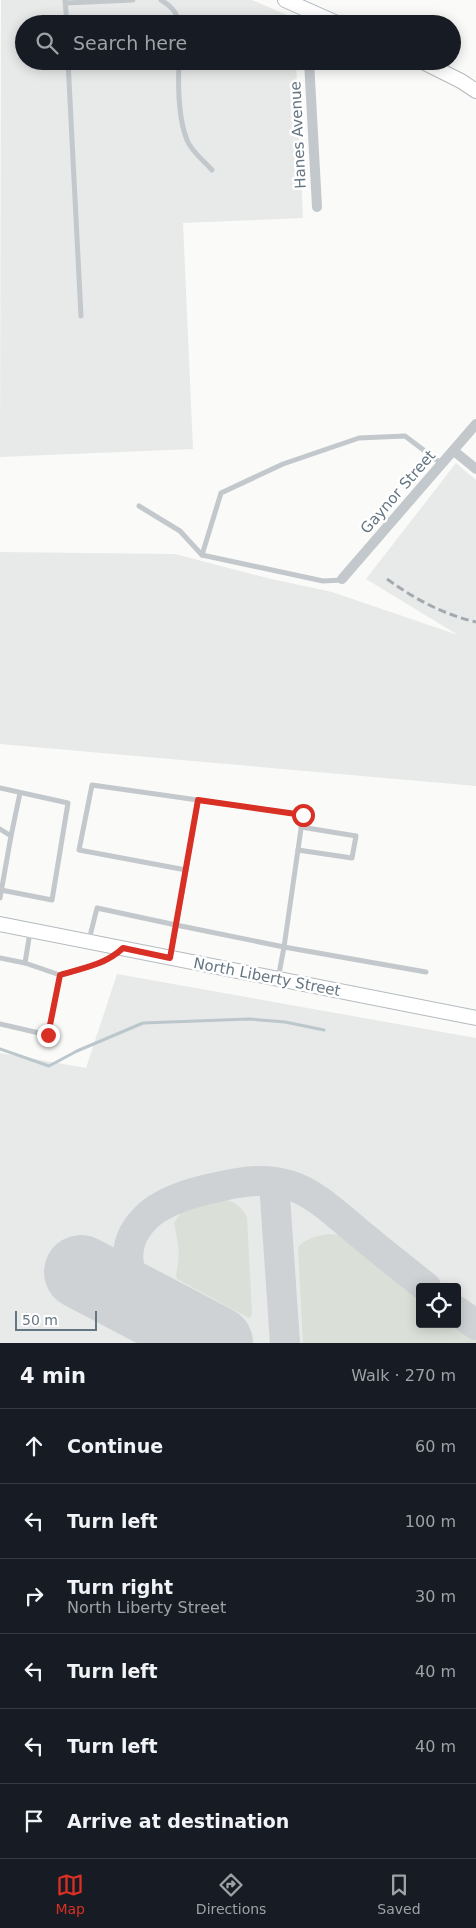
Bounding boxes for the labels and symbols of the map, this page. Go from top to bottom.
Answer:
street label: Hanes Avenue [286,81,310,189]
street label: Gaynor Street [357,446,439,537]
route start [292,804,315,827]
street label: North Liberty Street [192,954,342,1000]
route end [37,1024,60,1047]
scale bar [15,1308,98,1331]

